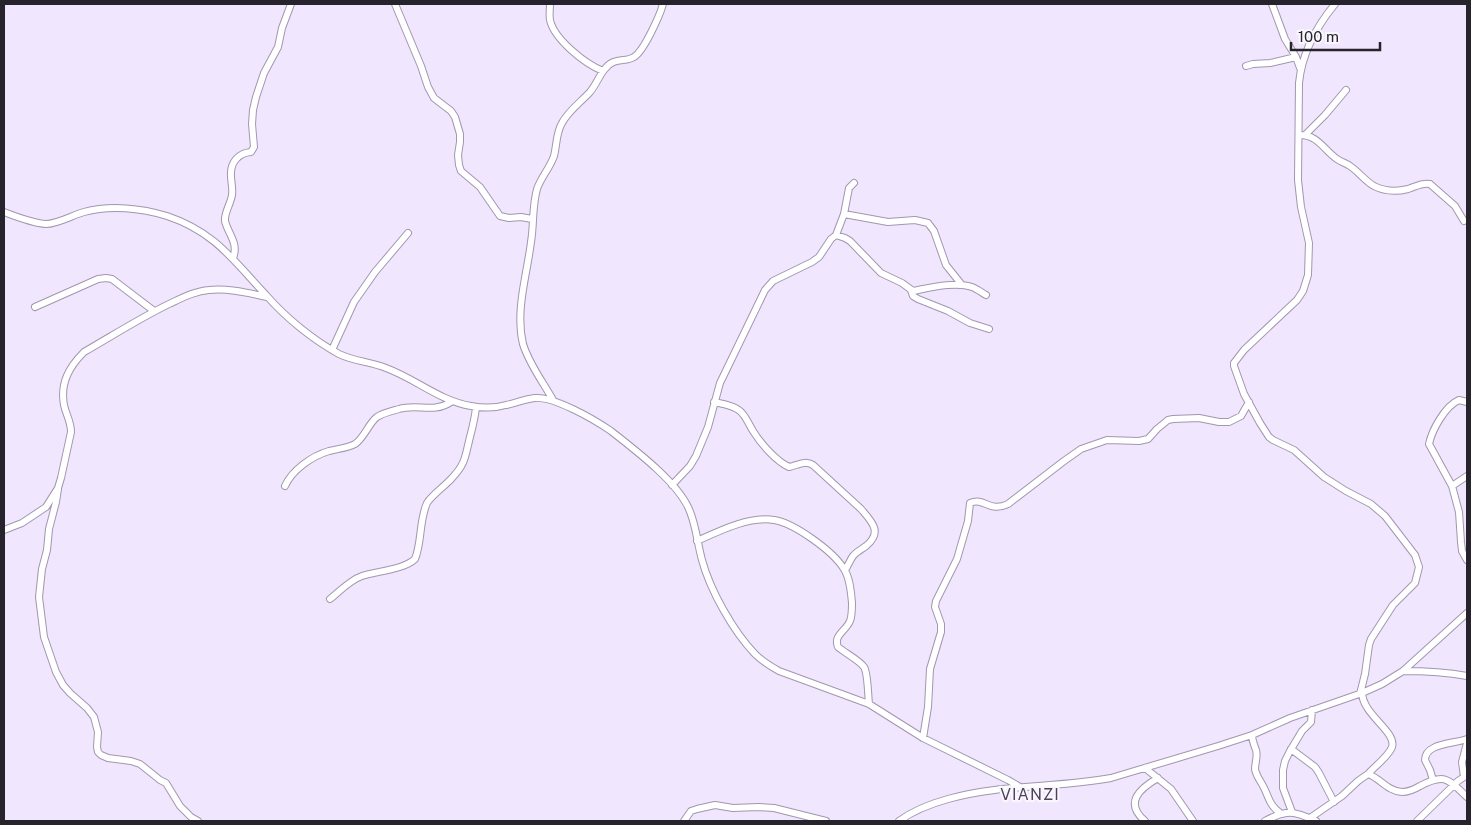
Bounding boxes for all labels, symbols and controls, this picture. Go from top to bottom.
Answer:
scale bar [1291,20,1380,52]
text: 100 m [1298,28,1339,45]
district label: VIANZI [1000,785,1060,804]

